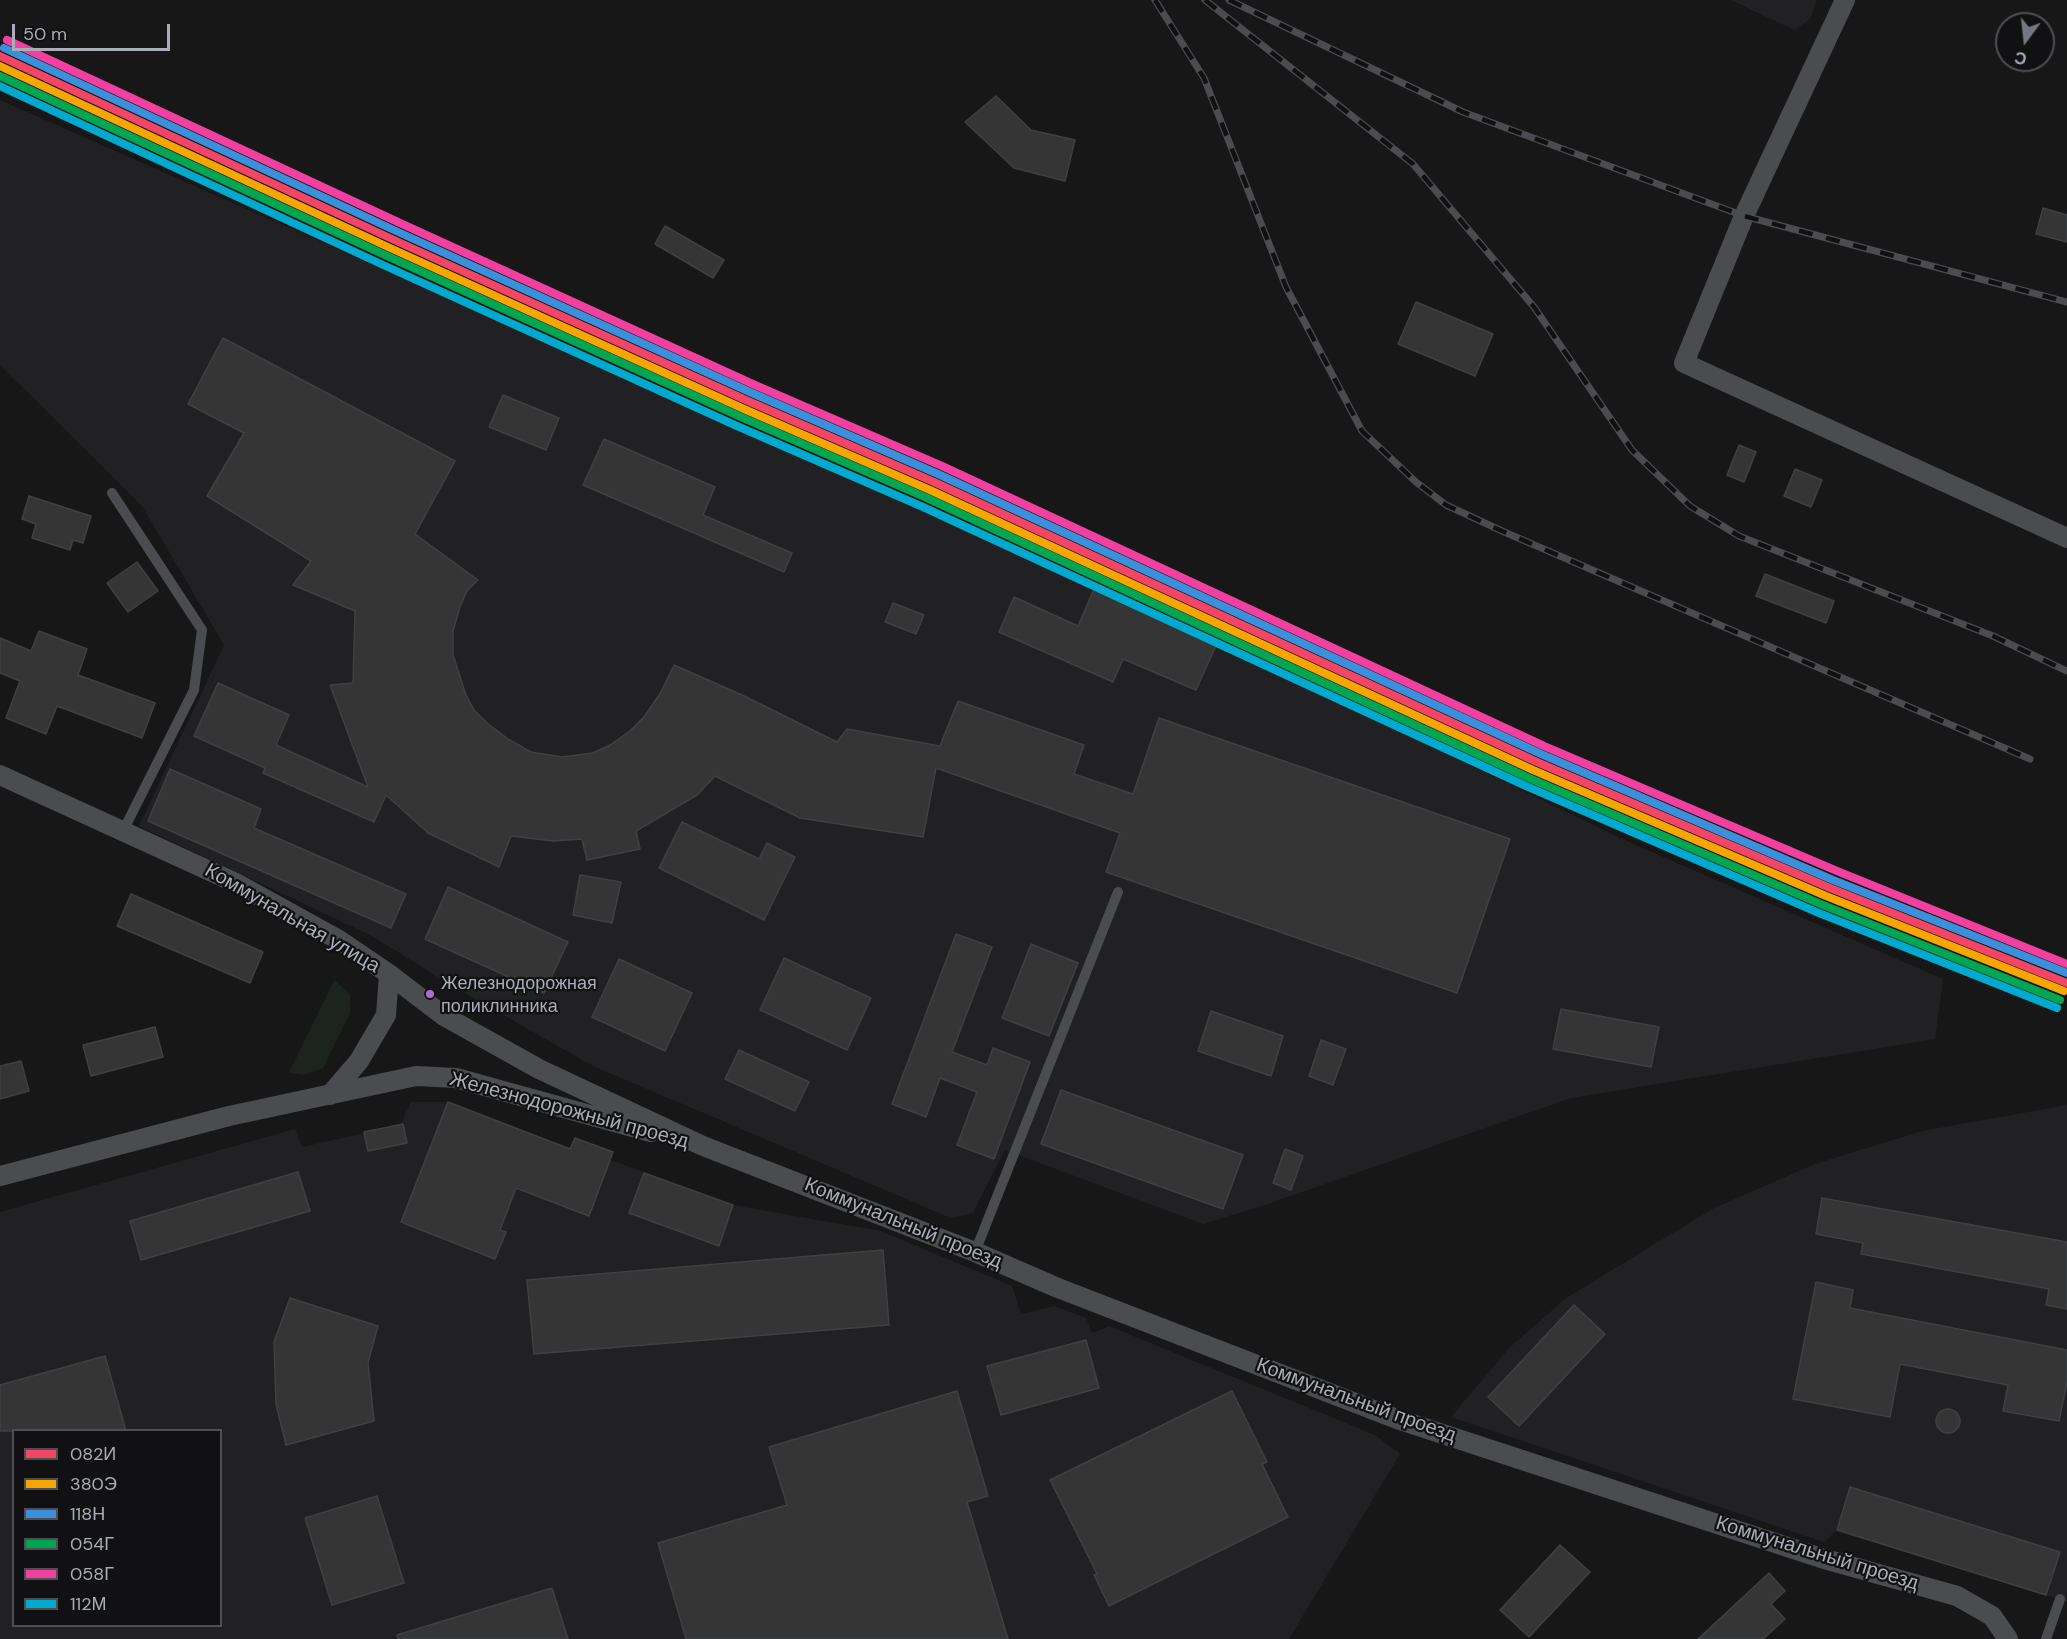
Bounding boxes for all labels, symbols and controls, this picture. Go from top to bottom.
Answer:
scale bar [15,12,172,50]
north arrow [1995,12,2055,72]
text: 50 m [23,22,67,46]
text: С [2012,46,2029,70]
street label: Коммунальная улица [200,859,384,979]
place label: Железнодорожная поликлинника [441,973,597,1016]
marker: Железнодорожная поликлинника [424,988,436,1000]
street label: Железнодорожный проезд [447,1068,691,1154]
street label: Коммунальный проезд [801,1173,1005,1275]
street label: Коммунальный проезд [1253,1354,1459,1448]
legend [12,1429,222,1627]
text: 082И [70,1442,116,1466]
text: 380Э [70,1472,117,1496]
text: 118Н [70,1502,105,1526]
street label: Коммунальный проезд [1713,1512,1921,1596]
text: 054Г [70,1532,114,1556]
text: 058Г [70,1562,114,1586]
text: 112М [70,1592,107,1616]

